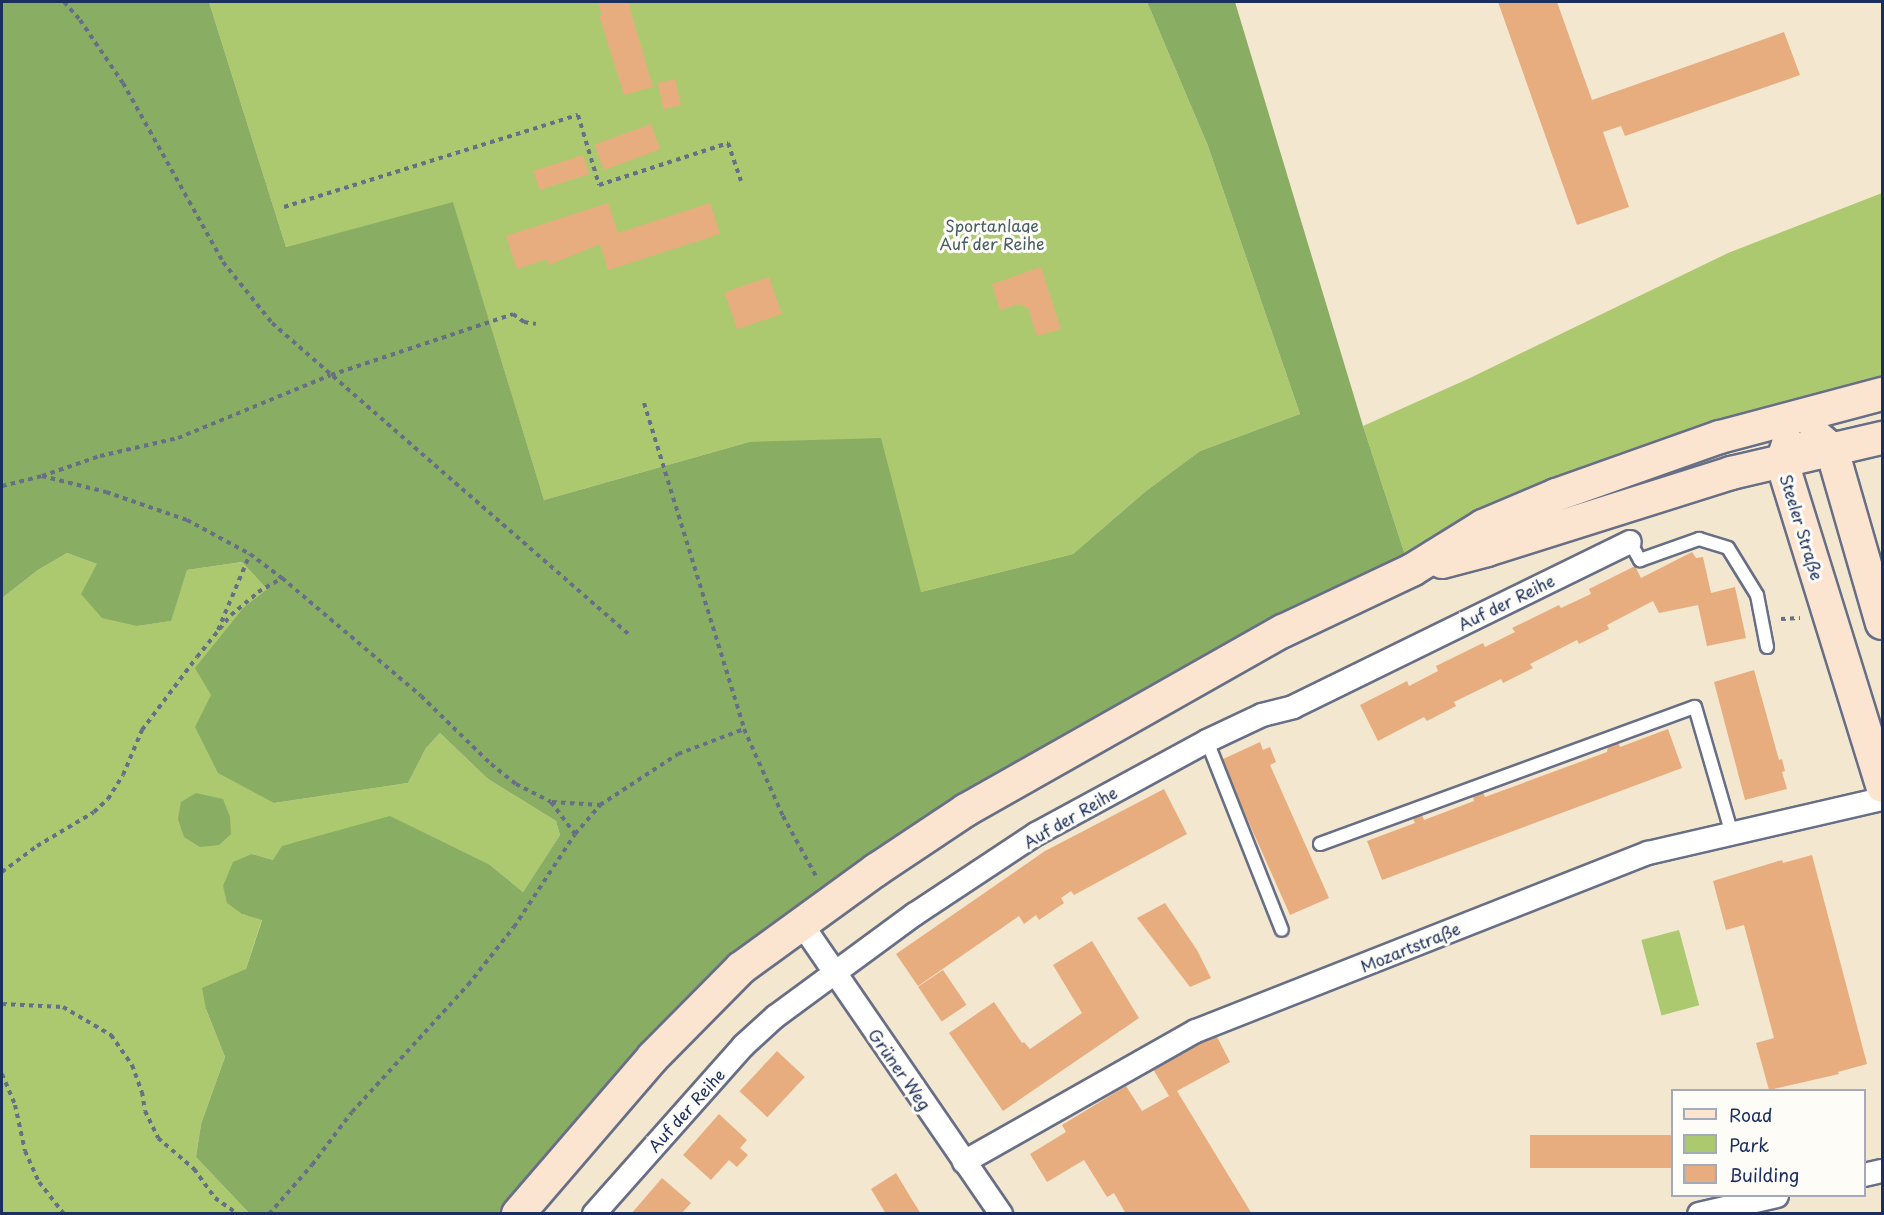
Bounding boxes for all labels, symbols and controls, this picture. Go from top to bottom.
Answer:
park label: Sportanlage Auf der Reihe [940,215,1044,253]
street label: Steeler Straße [1777,471,1827,583]
street label: Auf der Reihe [1455,570,1557,634]
street label: Auf der Reihe [1020,783,1120,851]
street label: Mozartstraße [1357,918,1463,976]
street label: Grüner Weg [865,1024,935,1114]
street label: Auf der Reihe [644,1065,728,1155]
legend [1671,1089,1866,1197]
text: Road [1729,1101,1773,1128]
text: Park [1729,1131,1769,1158]
text: Building [1729,1161,1799,1188]

